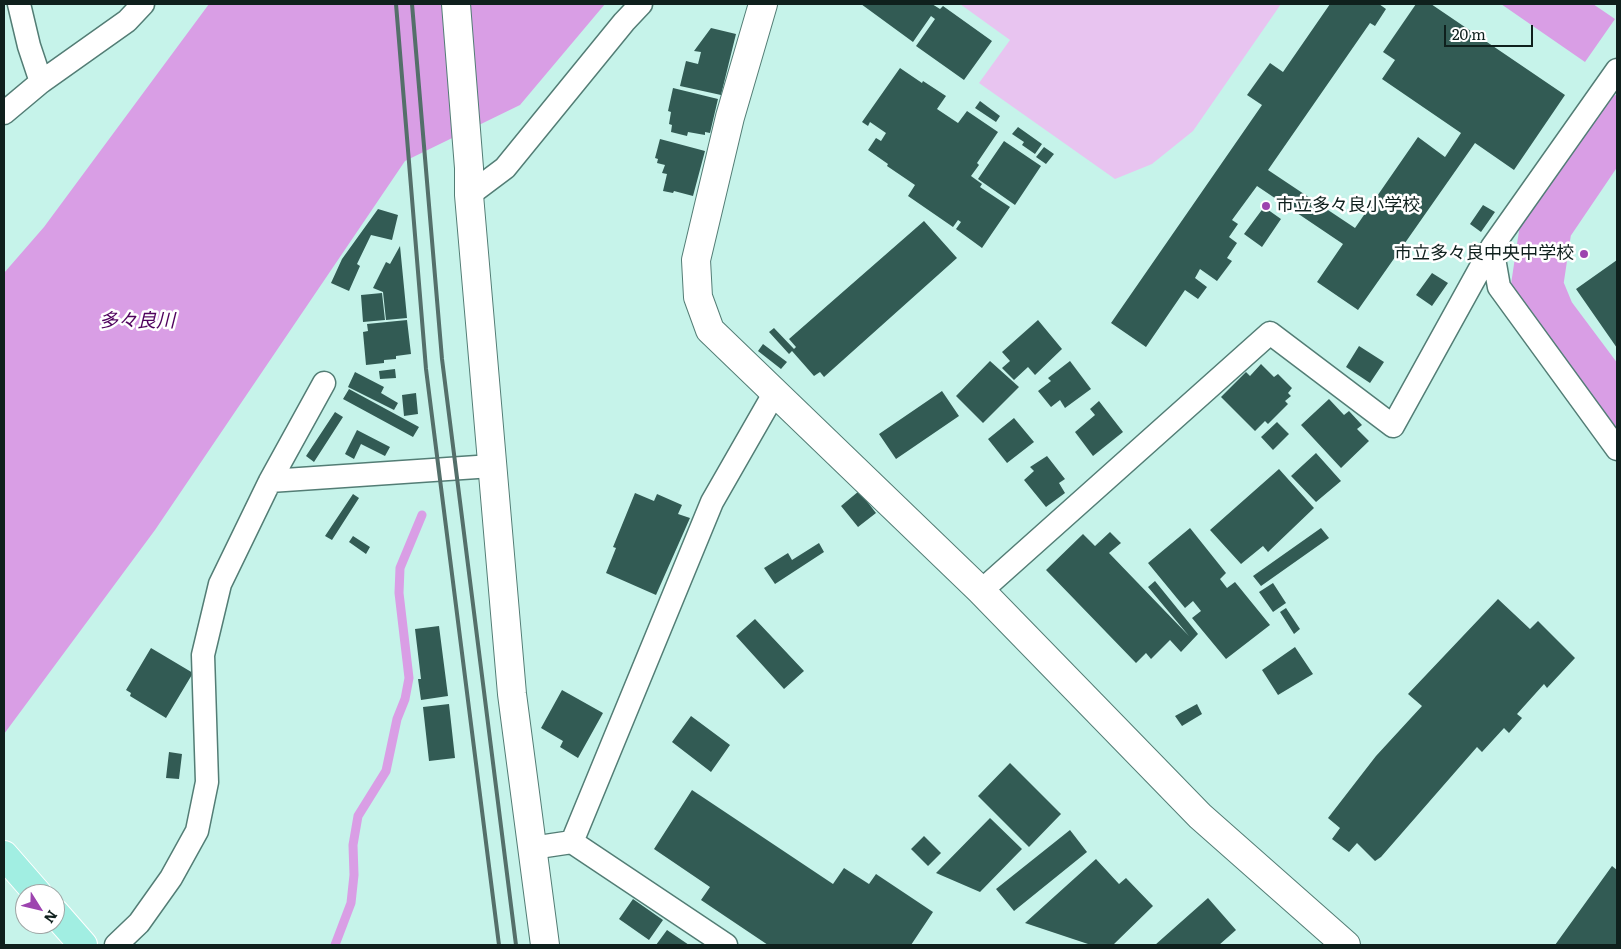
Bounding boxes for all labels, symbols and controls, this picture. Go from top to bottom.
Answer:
scale bar [1446,15,1535,47]
text: 20 m [1452,22,1486,45]
place label: 市立多々良小学校 [1276,195,1420,217]
marker: 市立多々良小学校 [1260,200,1272,212]
place label: 市立多々良中央中学校 [1394,243,1574,265]
marker: 市立多々良中央中学校 [1578,248,1590,260]
water label: 多々良川 [99,310,175,332]
north arrow [15,884,65,934]
text: N [40,907,63,928]

